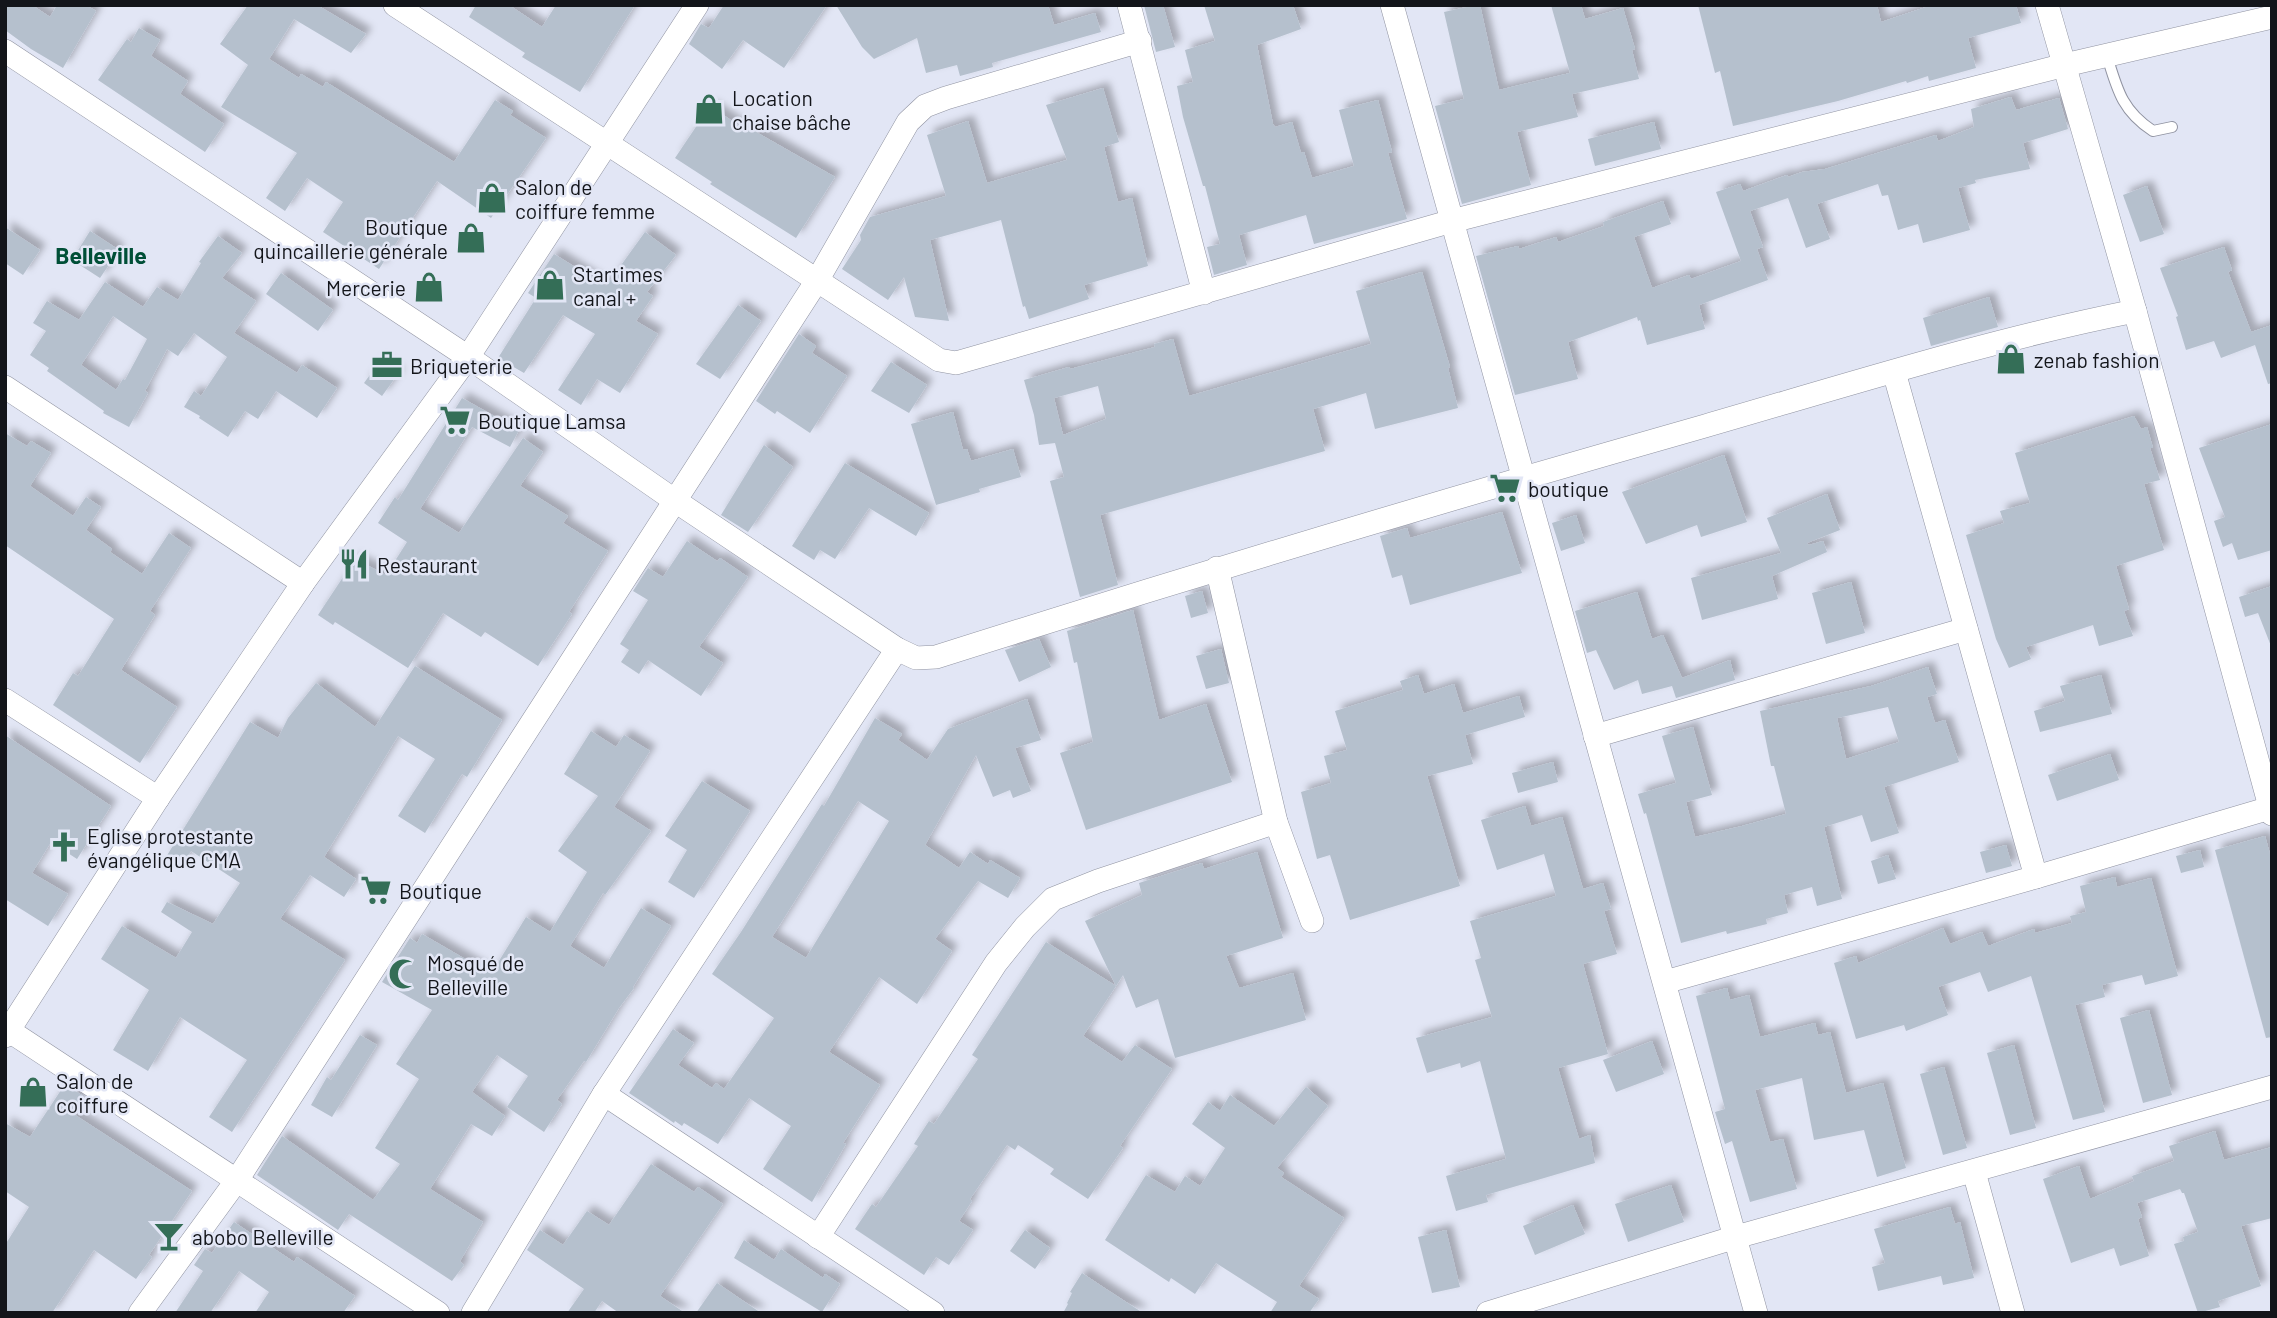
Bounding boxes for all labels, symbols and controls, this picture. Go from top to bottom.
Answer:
place label: Location chaise bâche [732,85,851,134]
shop icon: Location chaise bâche [692,92,726,126]
place label: Salon de coiffure femme [515,174,655,223]
shop icon: Salon de coiffure femme [475,181,509,215]
place label: Boutique quincaillerie générale [253,214,448,263]
shop icon: Boutique quincaillerie générale [454,221,488,255]
district label: Belleville [55,241,147,269]
place label: Startimes canal + [573,261,663,310]
shop icon: Startimes canal + [533,268,567,302]
shop icon: Mercerie [412,270,446,304]
place label: Mercerie [326,275,406,300]
shop icon: zenab fashion [1994,342,2028,376]
place label: zenab fashion [2034,347,2160,372]
office icon: Briqueterie [370,348,404,382]
place label: Briqueterie [410,353,513,378]
supermarket icon: Boutique Lamsa [438,403,472,437]
place label: Boutique Lamsa [478,408,626,433]
supermarket icon: boutique [1488,471,1522,505]
place label: boutique [1528,476,1609,501]
restaurant icon: Restaurant [337,547,371,581]
place label: Restaurant [377,552,478,577]
place label: Eglise protestante évangélique CMA [87,823,254,872]
church icon: Eglise protestante évangélique CMA [47,830,81,864]
supermarket icon: Boutique [359,873,393,907]
place label: Boutique [399,878,482,903]
place label: Mosqué de Belleville [427,950,524,999]
mosque icon: Mosqué de Belleville [387,957,421,991]
place label: Salon de coiffure [56,1068,133,1117]
shop icon: Salon de coiffure [16,1075,50,1109]
bar icon: abobo Belleville [152,1219,186,1253]
place label: abobo Belleville [192,1224,334,1249]

